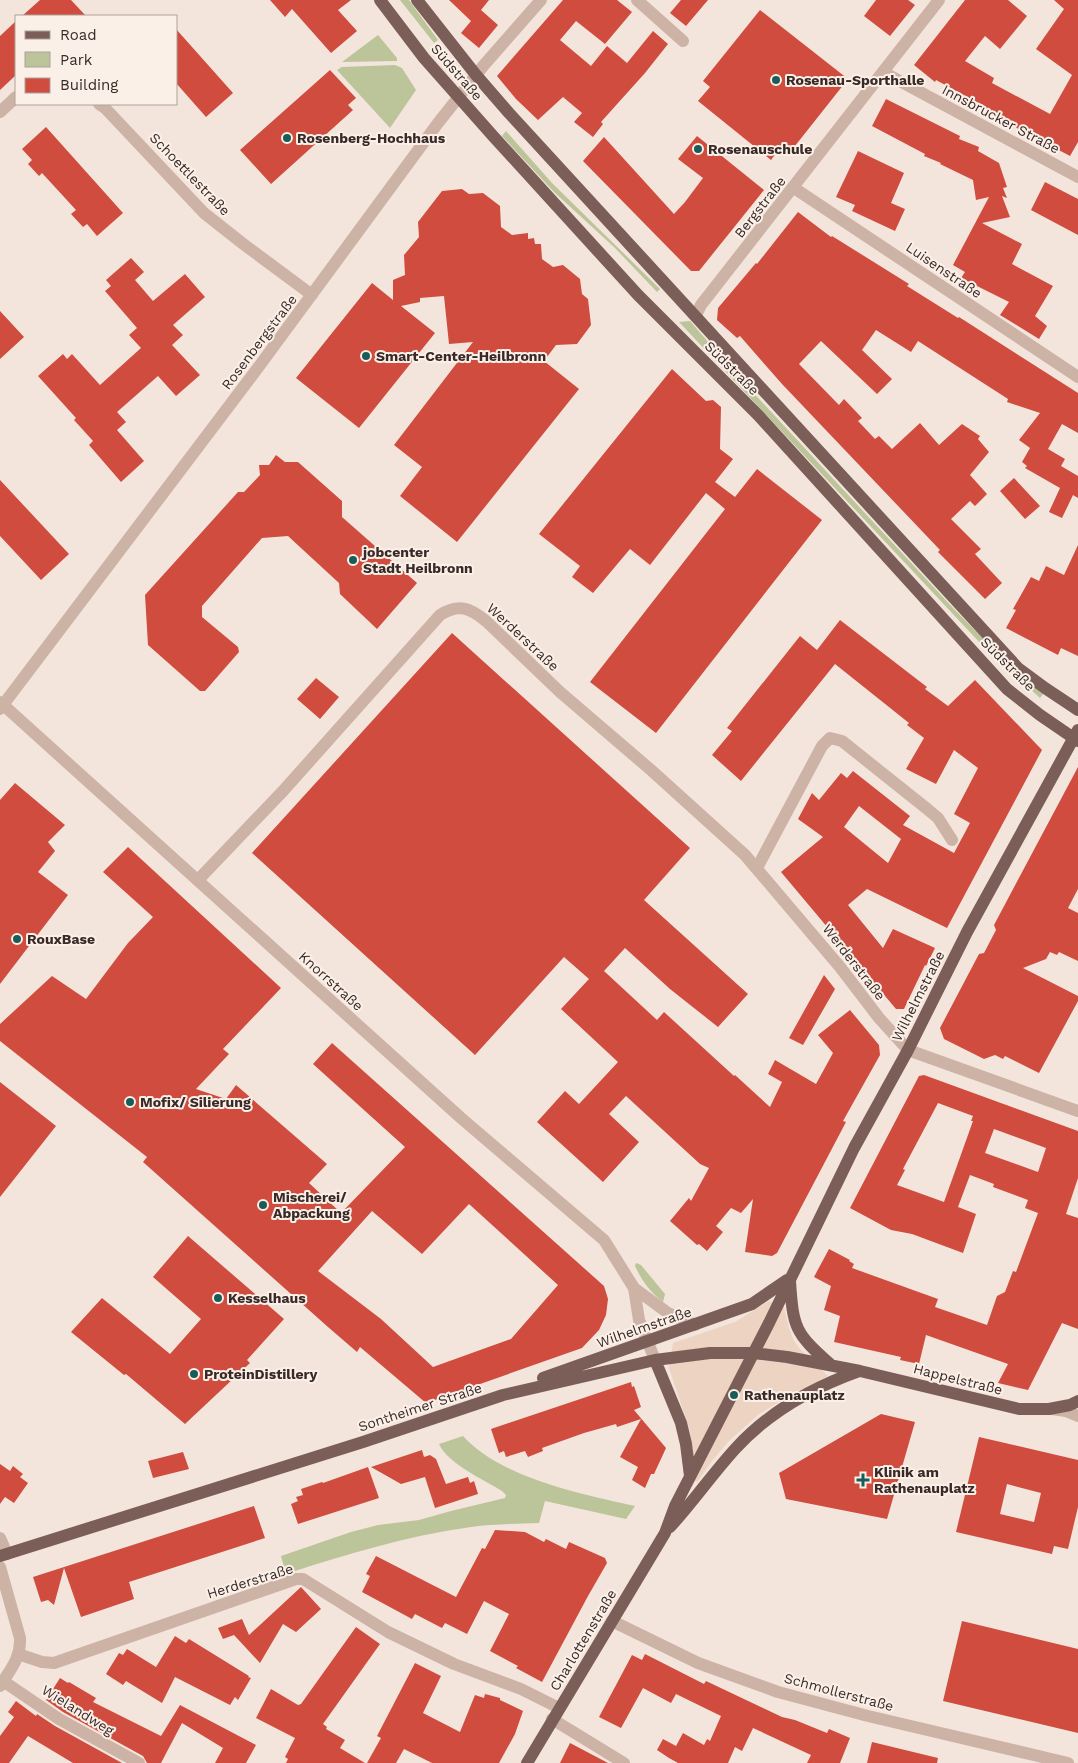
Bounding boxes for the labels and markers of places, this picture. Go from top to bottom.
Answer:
place label: Rosenau-Sporthalle [786,72,924,88]
marker: Rosenau-Sporthalle [770,74,782,86]
place label: Rosenberg-Hochhaus [297,130,446,146]
marker: Rosenberg-Hochhaus [281,132,293,144]
place label: Rosenauschule [708,141,812,157]
marker: Rosenauschule [692,143,704,155]
place label: Smart-Center-Heilbronn [376,348,546,364]
marker: Smart-Center-Heilbronn [360,350,372,362]
place label: jobcenter Stadt Heilbronn [361,544,473,576]
marker: jobcenter Stadt Heilbronn [347,554,359,566]
place label: RouxBase [27,931,95,947]
marker: RouxBase [11,933,23,945]
place label: Mofix/ Silierung [140,1094,251,1110]
marker: Mofix/ Silierung [124,1096,136,1108]
place label: Mischerei/ Abpackung [273,1189,350,1221]
marker: Mischerei/ Abpackung [257,1199,269,1211]
place label: Kesselhaus [228,1290,306,1306]
marker: Kesselhaus [212,1292,224,1304]
place label: ProteinDistillery [204,1366,318,1382]
marker: ProteinDistillery [188,1368,200,1380]
place label: Rathenauplatz [744,1387,845,1403]
marker: Rathenauplatz [728,1389,740,1401]
place label: Klinik am Rathenauplatz [874,1464,975,1496]
marker: Klinik am Rathenauplatz [856,1473,870,1487]

